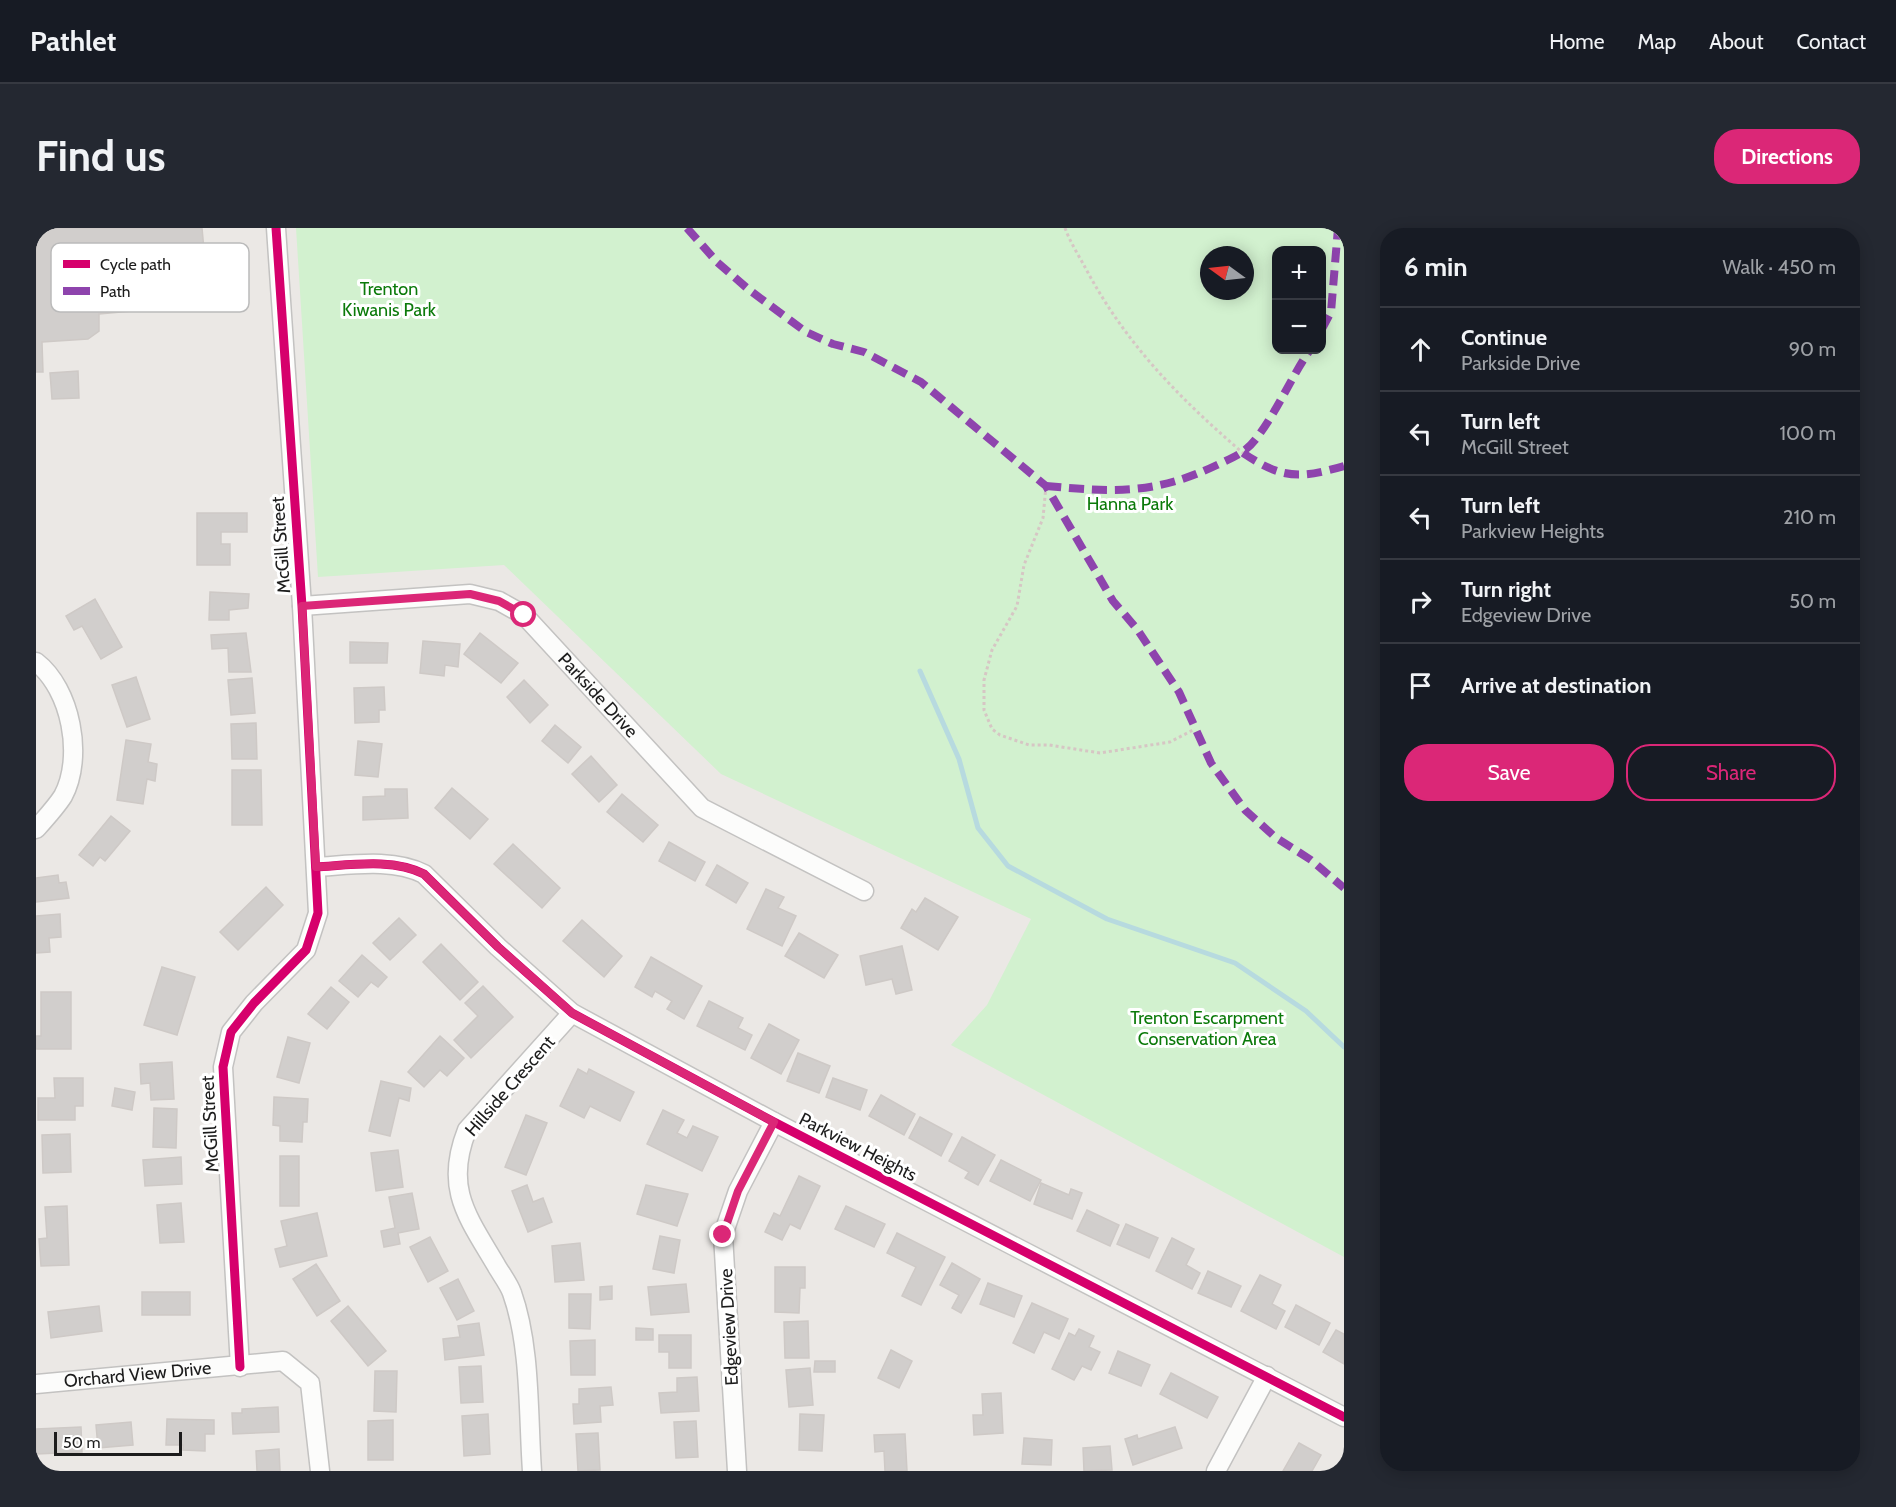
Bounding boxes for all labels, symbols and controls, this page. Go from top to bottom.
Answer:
text: Pathlet [30,24,116,58]
text: Home [1549,29,1605,54]
text: Map [1638,29,1676,54]
text: About [1709,29,1763,54]
text: Contact [1796,29,1866,54]
button: Directions [1714,129,1860,184]
text: Find us [36,130,165,182]
legend [51,243,249,312]
north arrow [1200,246,1254,300]
map controls [1272,246,1326,354]
button: + [1272,246,1326,300]
text: 6 min [1404,251,1468,283]
text: Cycle path [100,255,171,274]
text: Walk · 450 m [1722,255,1836,279]
park label: Trenton Kiwanis Park [342,278,437,321]
text: Path [100,282,131,301]
button: − [1272,300,1326,354]
text: Continue [1461,324,1547,351]
icon: ahead [1404,333,1437,366]
text: 90 m [1789,337,1836,361]
text: Parkside Drive [1461,351,1580,375]
text: Turn left [1461,408,1540,435]
icon: left [1404,417,1437,450]
text: 100 m [1780,421,1836,445]
text: McGill Street [1461,435,1569,459]
text: Turn left [1461,492,1540,519]
park label: Hanna Park [1087,493,1174,515]
street label: McGill Street [267,496,295,594]
icon: left [1404,501,1437,534]
text: 210 m [1783,505,1836,529]
text: Parkview Heights [1461,519,1604,543]
text: Turn right [1461,576,1551,603]
icon: right [1404,585,1437,618]
text: 50 m [1789,589,1836,613]
route start [510,601,536,627]
text: Edgeview Drive [1461,603,1591,627]
street label: Parkside Drive [553,648,642,742]
icon: arrive [1404,669,1437,702]
text: Arrive at destination [1461,672,1651,699]
button: Save [1404,744,1614,801]
button: Share [1626,744,1836,801]
park label: Trenton Escarpment Conservation Area [1130,1007,1284,1050]
street label: Hillside Crescent [460,1031,560,1141]
street label: McGill Street [196,1075,224,1173]
street label: Parkview Heights [796,1108,920,1186]
route end [709,1221,735,1247]
street label: Edgeview Drive [715,1268,743,1386]
street label: Orchard View Drive [63,1357,212,1392]
scale bar [54,1429,182,1456]
text: 50 m [63,1433,100,1452]

